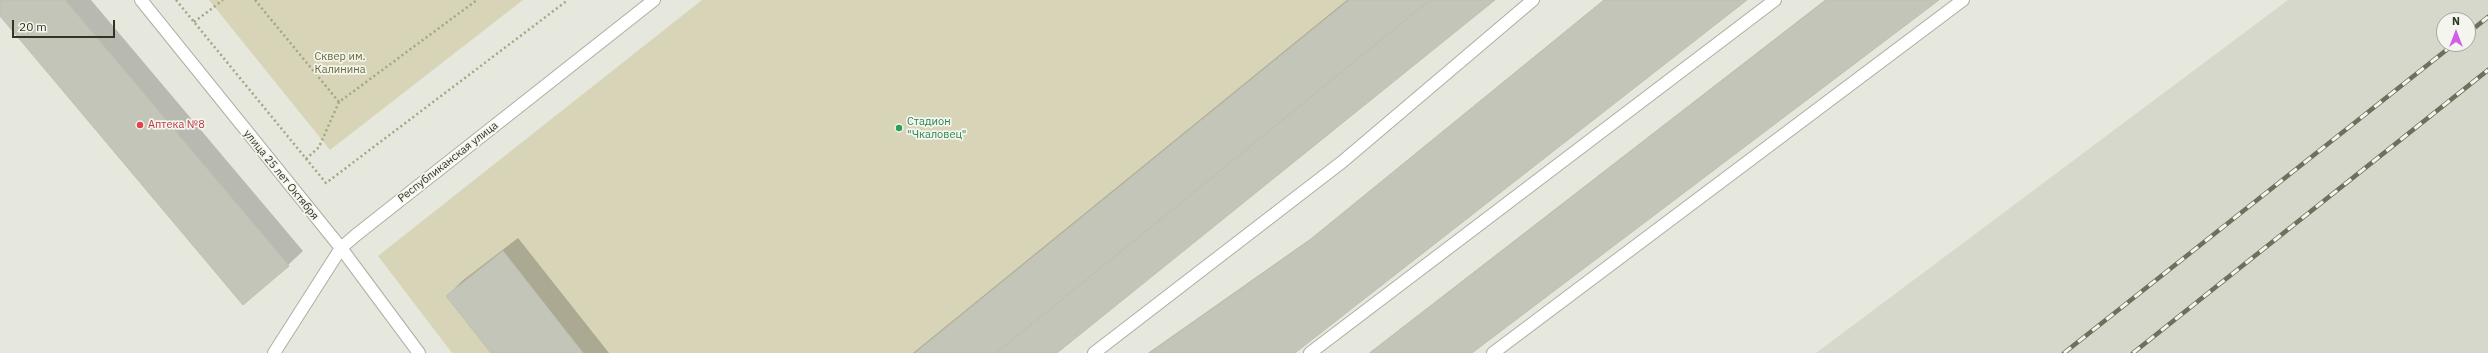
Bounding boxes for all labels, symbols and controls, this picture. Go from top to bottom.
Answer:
scale bar [14,12,117,38]
north arrow [2436,12,2476,52]
text: N [2452,14,2460,28]
text: 20 m [19,19,47,34]
park label: Сквер им. Калинина [314,50,366,76]
place label: Стадион "Чкаловец" [907,115,966,141]
place label: Аптека №8 [148,118,205,132]
street label: Республиканская улица [395,119,501,205]
marker: Аптека №8 [135,120,145,130]
marker: Стадион "Чкаловец" [894,123,904,133]
street label: улица 25 лет Октября [241,127,321,223]

